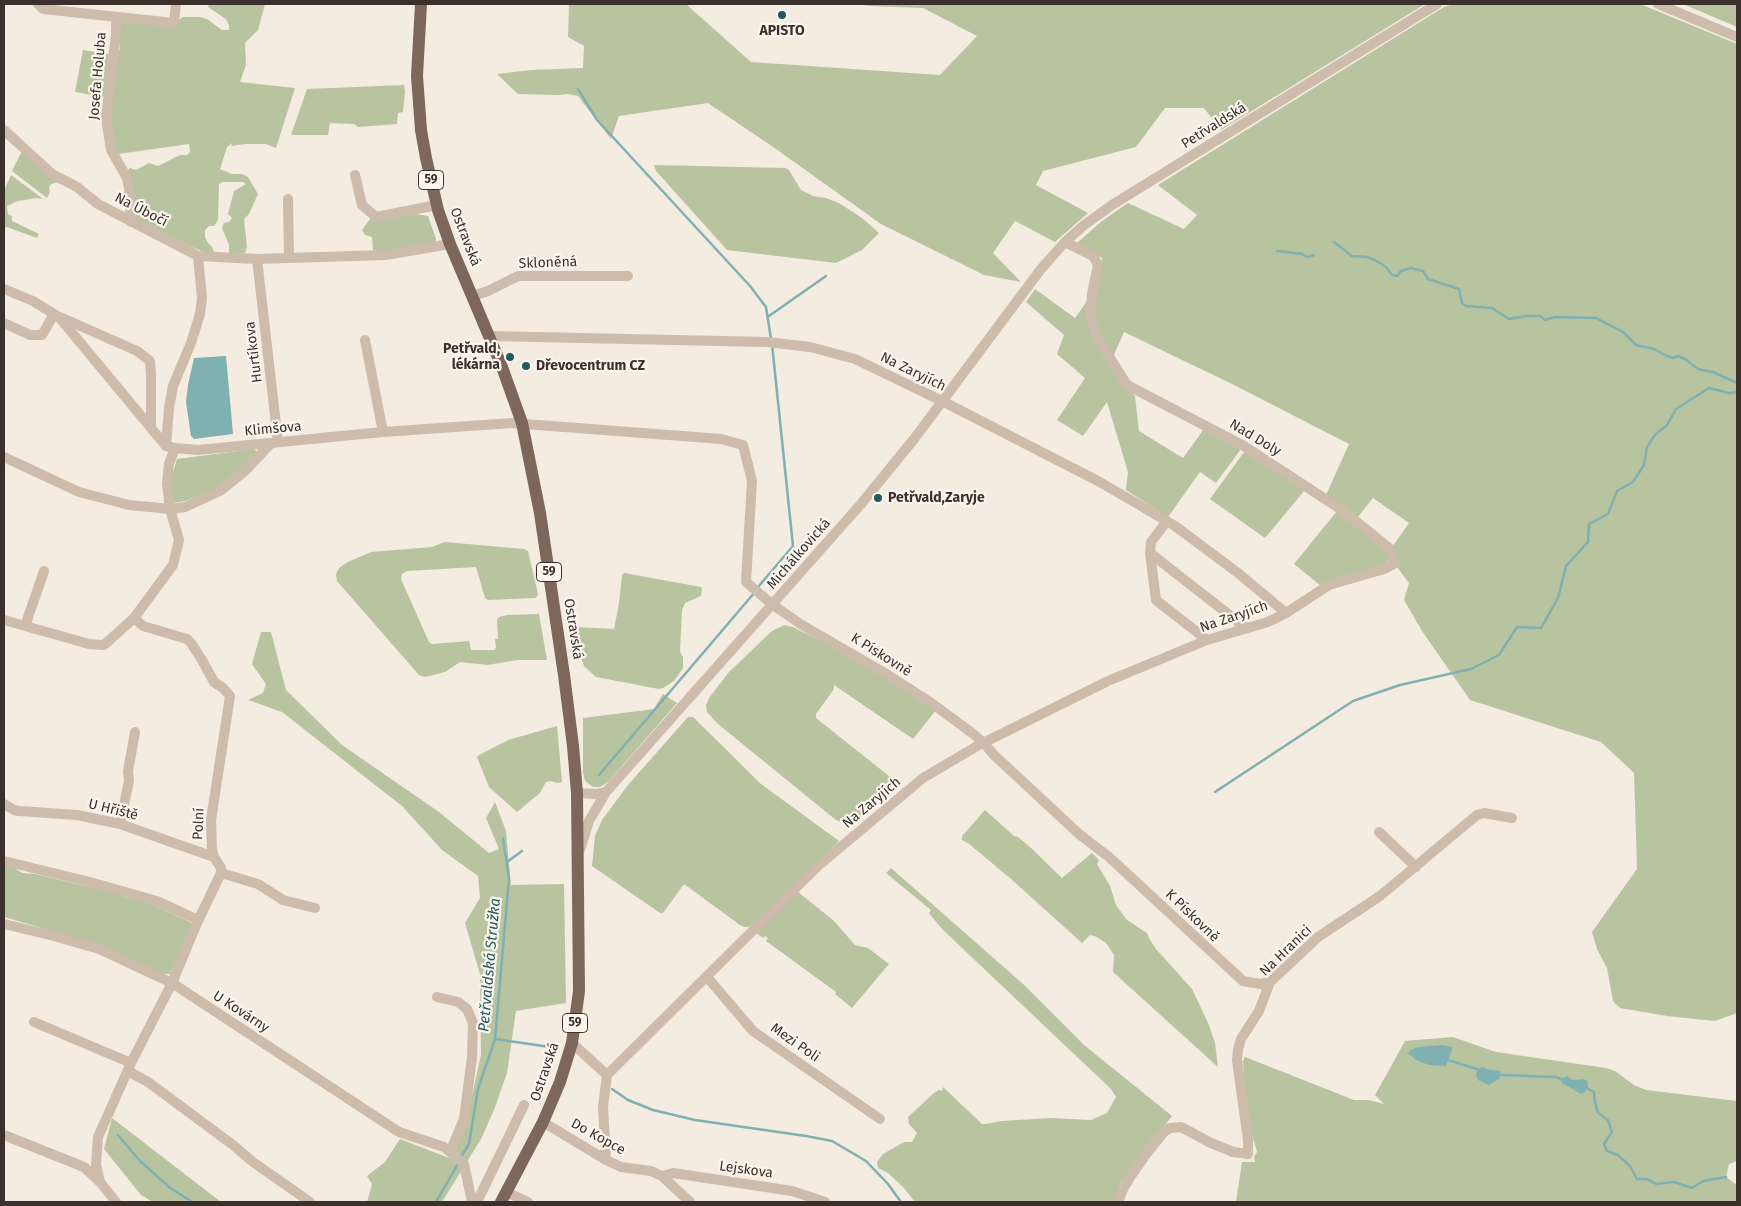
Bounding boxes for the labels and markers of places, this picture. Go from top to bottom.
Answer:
marker: APISTO [776,9,788,21]
place label: APISTO [759,23,805,39]
place label: Petřvald, lékárna [443,341,500,374]
marker: Petřvald, lékárna [504,351,516,363]
place label: Dřevocentrum CZ [536,358,645,374]
marker: Dřevocentrum CZ [520,360,532,372]
place label: Petřvald,Zaryje [888,490,985,506]
marker: Petřvald,Zaryje [872,492,884,504]

